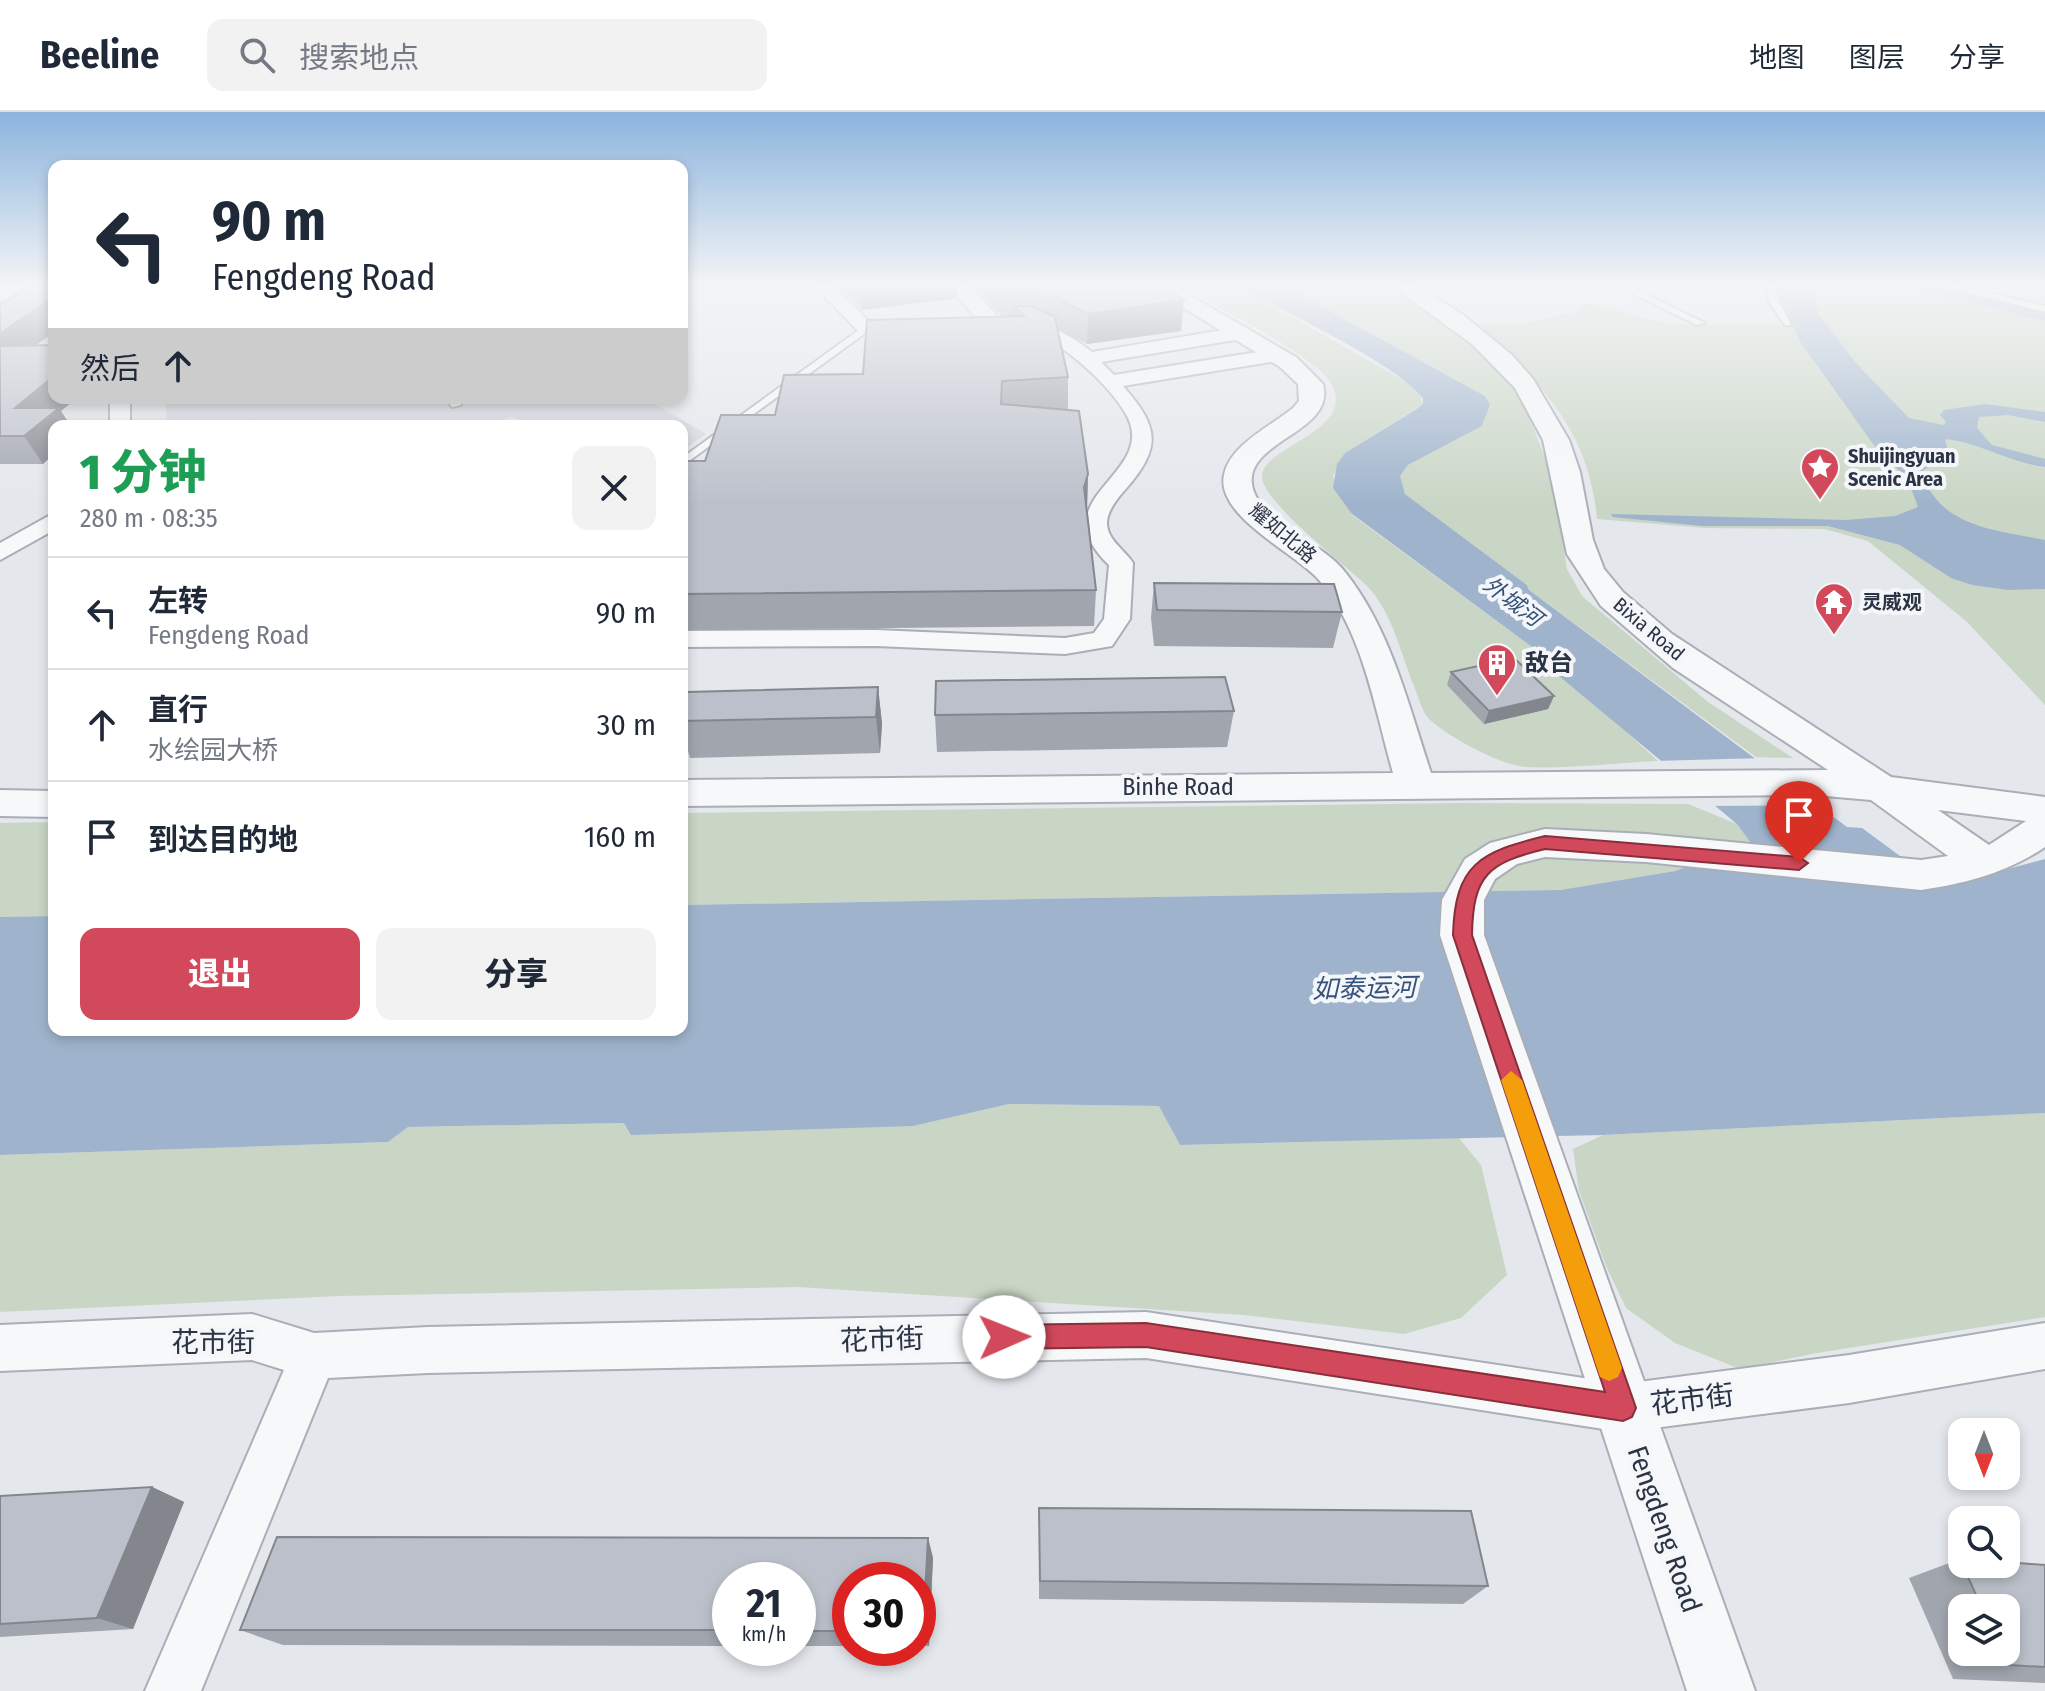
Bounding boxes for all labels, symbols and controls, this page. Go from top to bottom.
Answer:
search box [207,19,767,91]
text: Beeline [40,32,159,78]
icon: search [235,33,279,77]
text: 搜索地点 [299,40,419,76]
text: 地图 [1749,41,1805,74]
text: 图层 [1849,41,1905,74]
text: 分享 [1949,41,2005,74]
text: 90 m [212,188,326,255]
icon: left [80,192,184,296]
text: Fengdeng Road [212,256,436,300]
icon: ahead [156,344,200,388]
text: 然后 [80,351,140,387]
text: 1 分钟 [80,444,206,502]
place label: Shuijingyuan Scenic Area [1848,444,1956,491]
button: close [572,446,656,530]
place icon: Shuijingyuan Scenic Area [1799,446,1841,501]
street label: 耀如北路 [1245,498,1321,568]
text: 280 m · 08:35 [80,503,218,534]
water label: 外城河 [1478,571,1550,634]
temple icon: 灵威观 [1813,581,1855,636]
text: 左转 [148,583,208,619]
place label: 灵威观 [1862,590,1922,614]
icon: left [80,591,124,635]
street label: Bixia Road [1608,592,1690,666]
text: 90 m [596,595,656,631]
text: Fengdeng Road [148,620,310,651]
building icon: 敌台 [1476,642,1518,697]
place label: 敌台 [1525,649,1573,677]
text: 直行 [148,692,208,728]
icon: ahead [80,703,124,747]
text: 30 m [597,707,656,743]
text: 水绘园大桥 [148,735,278,766]
street label: Binhe Road [1122,773,1234,801]
pin [1765,781,1833,863]
icon: arrive [1777,793,1821,837]
icon: arrive [80,815,124,859]
text: 160 m [584,819,656,855]
text: 到达目的地 [148,822,298,858]
button: 退出 [80,928,360,1020]
button: 分享 [376,928,656,1020]
water label: 如泰运河 [1312,972,1421,1005]
position arrow [962,1295,1046,1379]
street label: 花市街 [839,1322,925,1357]
street label: 花市街 [171,1326,255,1359]
street label: 花市街 [1648,1378,1736,1421]
north arrow [1948,1418,2020,1490]
map controls [1948,1418,2020,1666]
street label: Fengdeng Road [1621,1442,1708,1617]
button: search [1948,1506,2020,1578]
speed limit sign: 30 [832,1562,936,1666]
text: 21 [747,1580,781,1628]
button: layers [1948,1594,2020,1666]
text: km/h [742,1622,786,1646]

